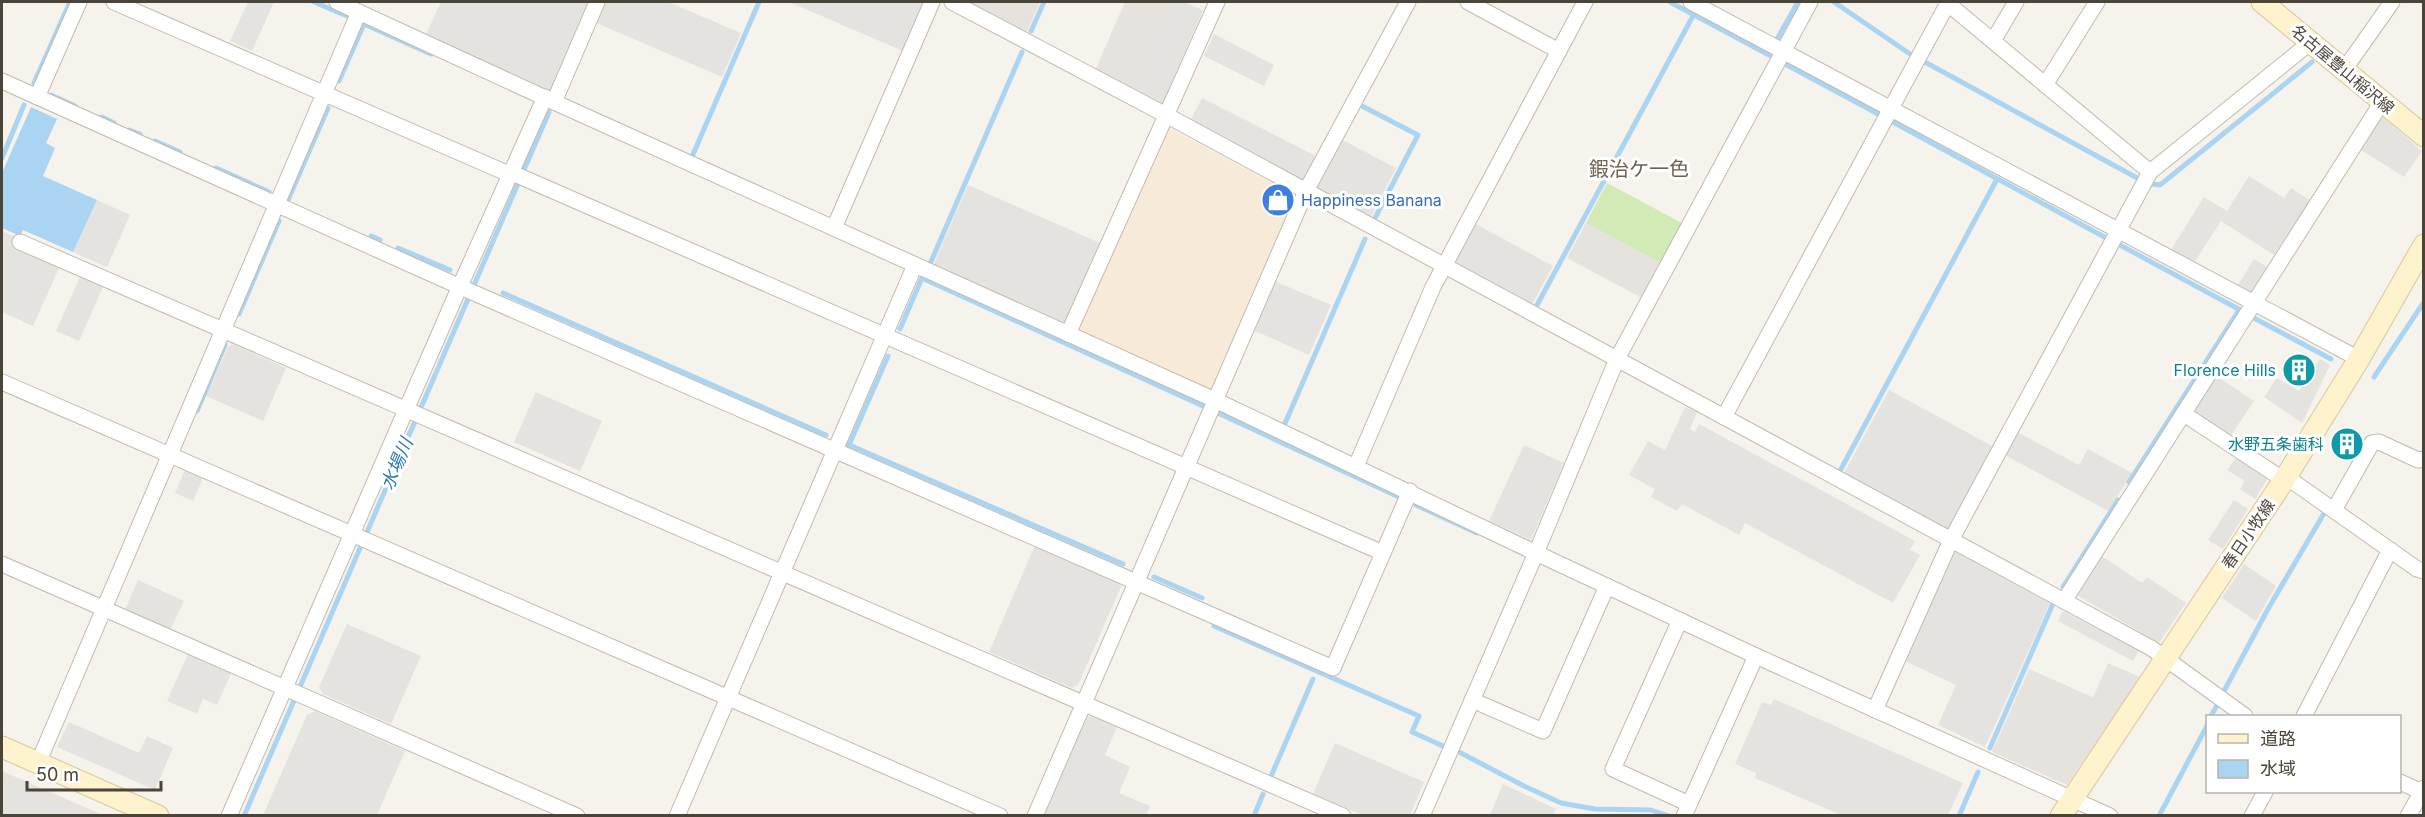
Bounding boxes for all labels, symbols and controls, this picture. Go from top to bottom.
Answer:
street label: 名古屋豊山稲沢線 [2288,20,2398,118]
district label: 鍜治ケ一色 [1589,157,1689,181]
shop icon: Happiness Banana [1260,182,1296,218]
place label: Happiness Banana [1301,190,1442,210]
building icon: Florence Hills [2281,352,2317,388]
place label: Florence Hills [2174,360,2276,380]
building icon: 水野五条歯科 [2329,426,2365,462]
water label: 水場川 [376,433,418,493]
place label: 水野五条歯科 [2228,434,2324,454]
street label: 春日小牧線 [2217,495,2279,573]
legend [2206,715,2401,793]
text: 道路 [2260,728,2296,749]
scale bar [27,754,160,792]
text: 水域 [2260,758,2296,779]
text: 50 m [36,764,79,785]

